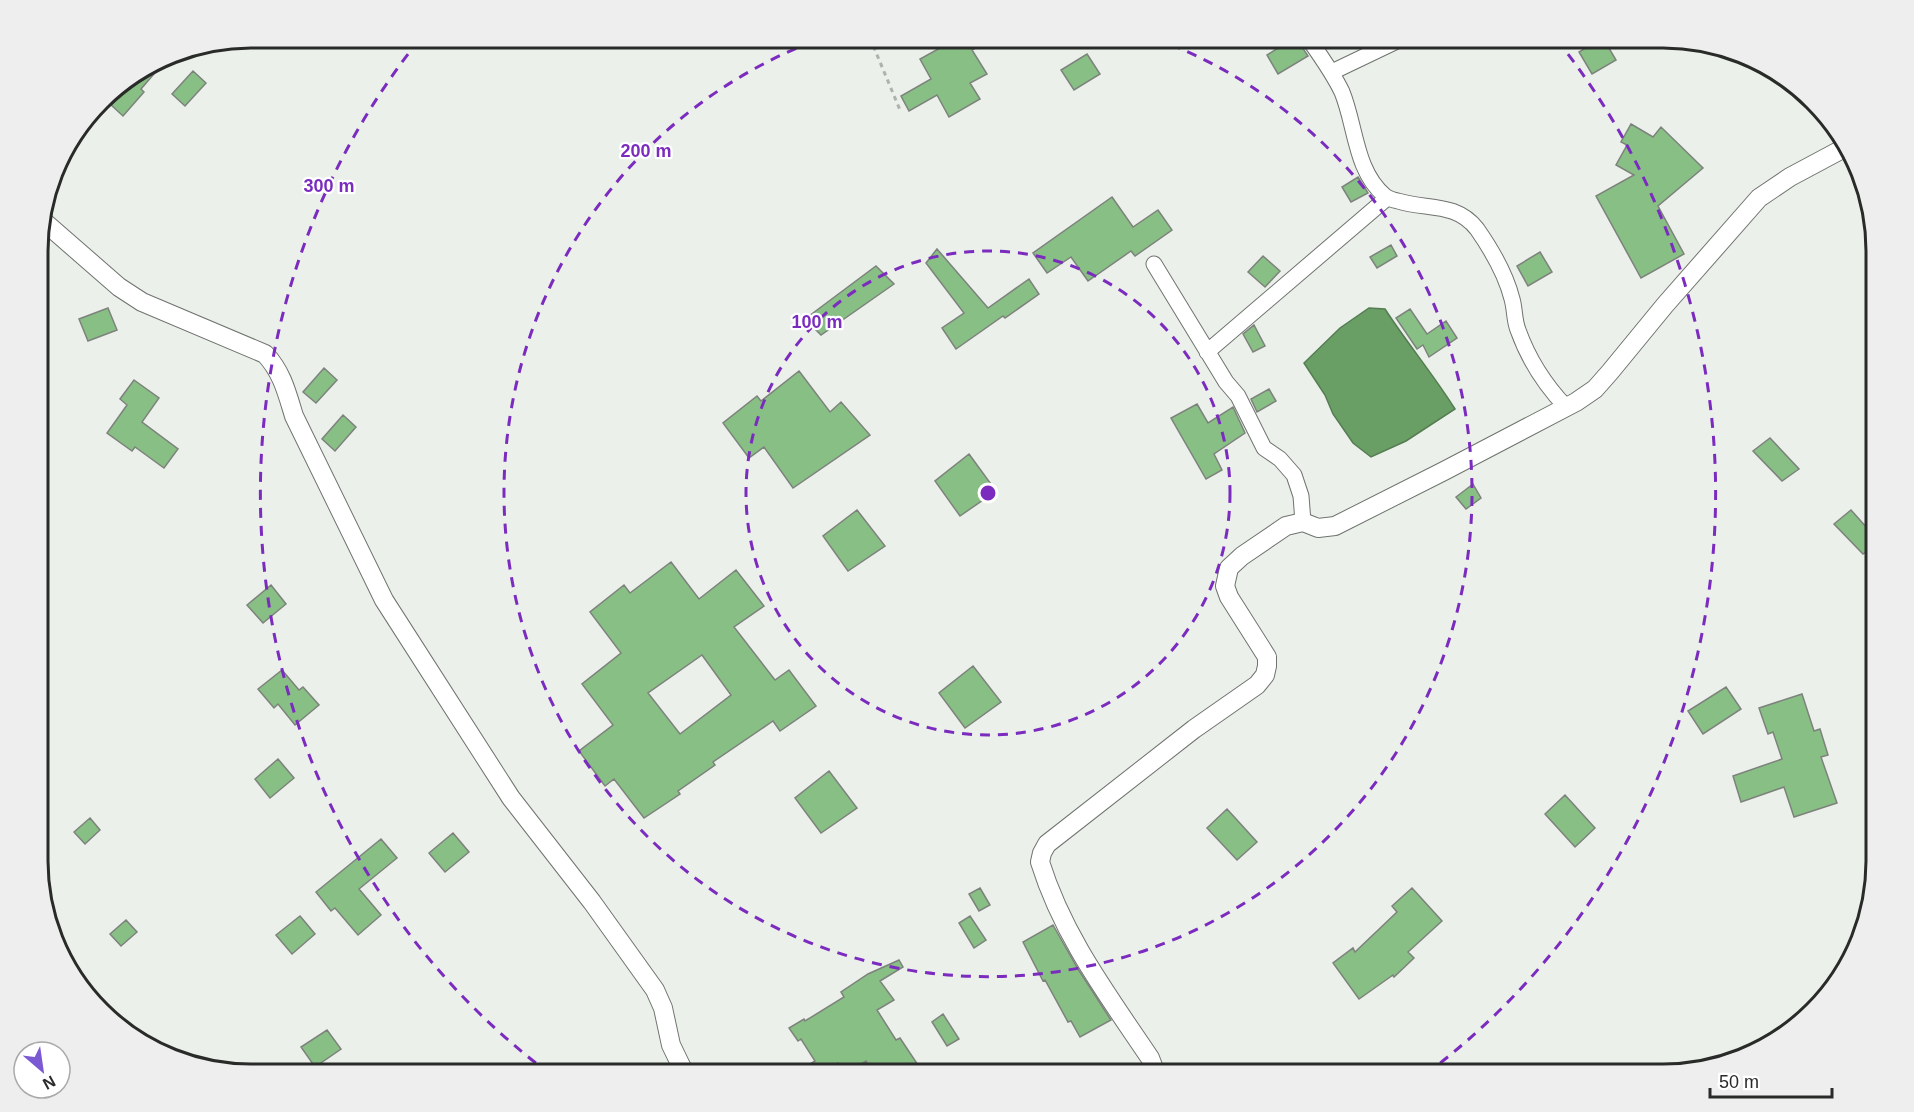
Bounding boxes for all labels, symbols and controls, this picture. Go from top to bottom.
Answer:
text: 200 m [620,141,672,161]
text: 300 m [303,176,355,196]
text: 100 m [791,312,843,332]
centre of rings [978,483,998,503]
north arrow [12,1040,72,1100]
scale bar [1710,1061,1832,1099]
text: N [40,1072,58,1093]
text: 50 m [1719,1072,1759,1092]

